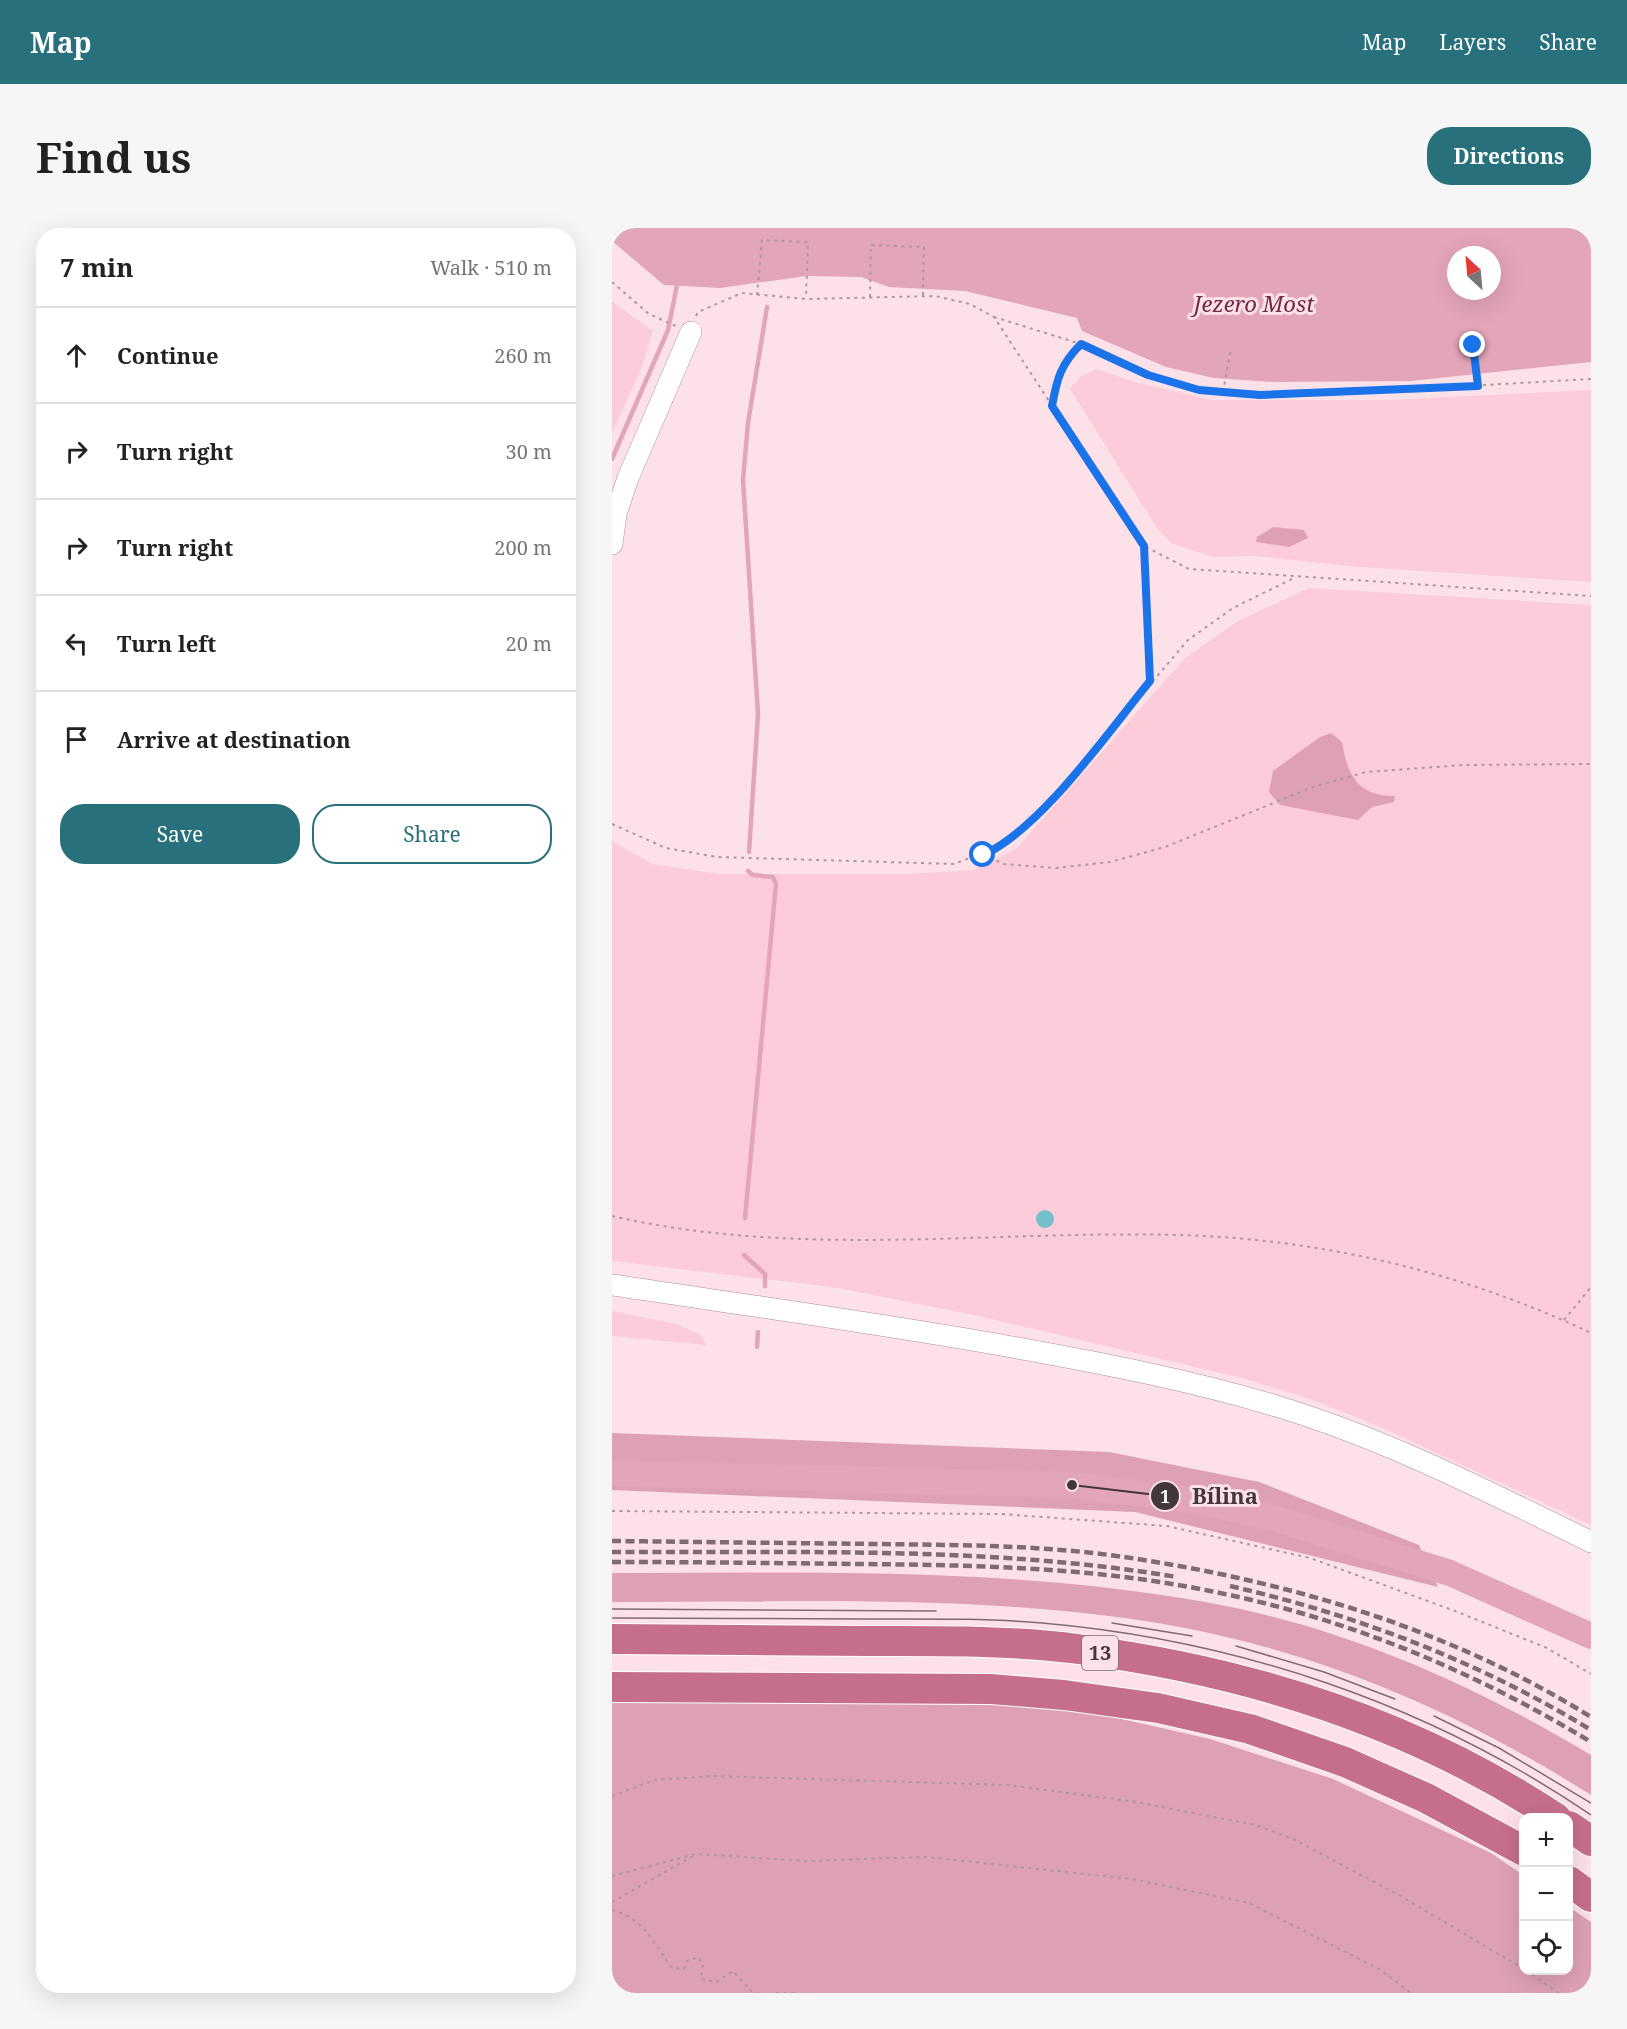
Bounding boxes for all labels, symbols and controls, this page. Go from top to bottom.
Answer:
text: Map [30,23,92,61]
text: Map [1362,28,1406,56]
text: Layers [1439,28,1506,56]
text: Share [1539,28,1597,56]
button: Directions [1427,127,1591,185]
text: Find us [36,128,191,185]
north arrow [1447,246,1501,300]
text: 7 min [60,249,134,285]
text: Walk · 510 m [430,254,552,281]
water label: Jezero Most [1190,288,1315,318]
route end [1459,331,1485,357]
icon: ahead [60,339,93,372]
text: Continue [117,340,219,370]
text: 260 m [494,342,552,369]
icon: right [60,435,93,468]
text: Turn right [117,436,233,466]
text: 30 m [506,438,552,465]
icon: right [60,531,93,564]
text: Turn right [117,532,233,562]
text: 200 m [494,534,552,561]
icon: left [60,627,93,660]
text: Turn left [117,628,216,658]
text: 20 m [506,630,552,657]
icon: arrive [60,723,93,756]
text: Arrive at destination [117,724,351,754]
button: Save [60,804,300,864]
button: Share [312,804,552,864]
route start [969,841,995,867]
callout: Bílina [1150,1476,1270,1516]
text: Bílina [1192,1480,1258,1510]
text: 1 [1160,1484,1170,1508]
road number: 13 [1082,1636,1118,1670]
map controls [1519,1813,1573,1975]
button: + [1519,1813,1573,1867]
button: − [1519,1867,1573,1921]
button: locate [1519,1921,1573,1975]

